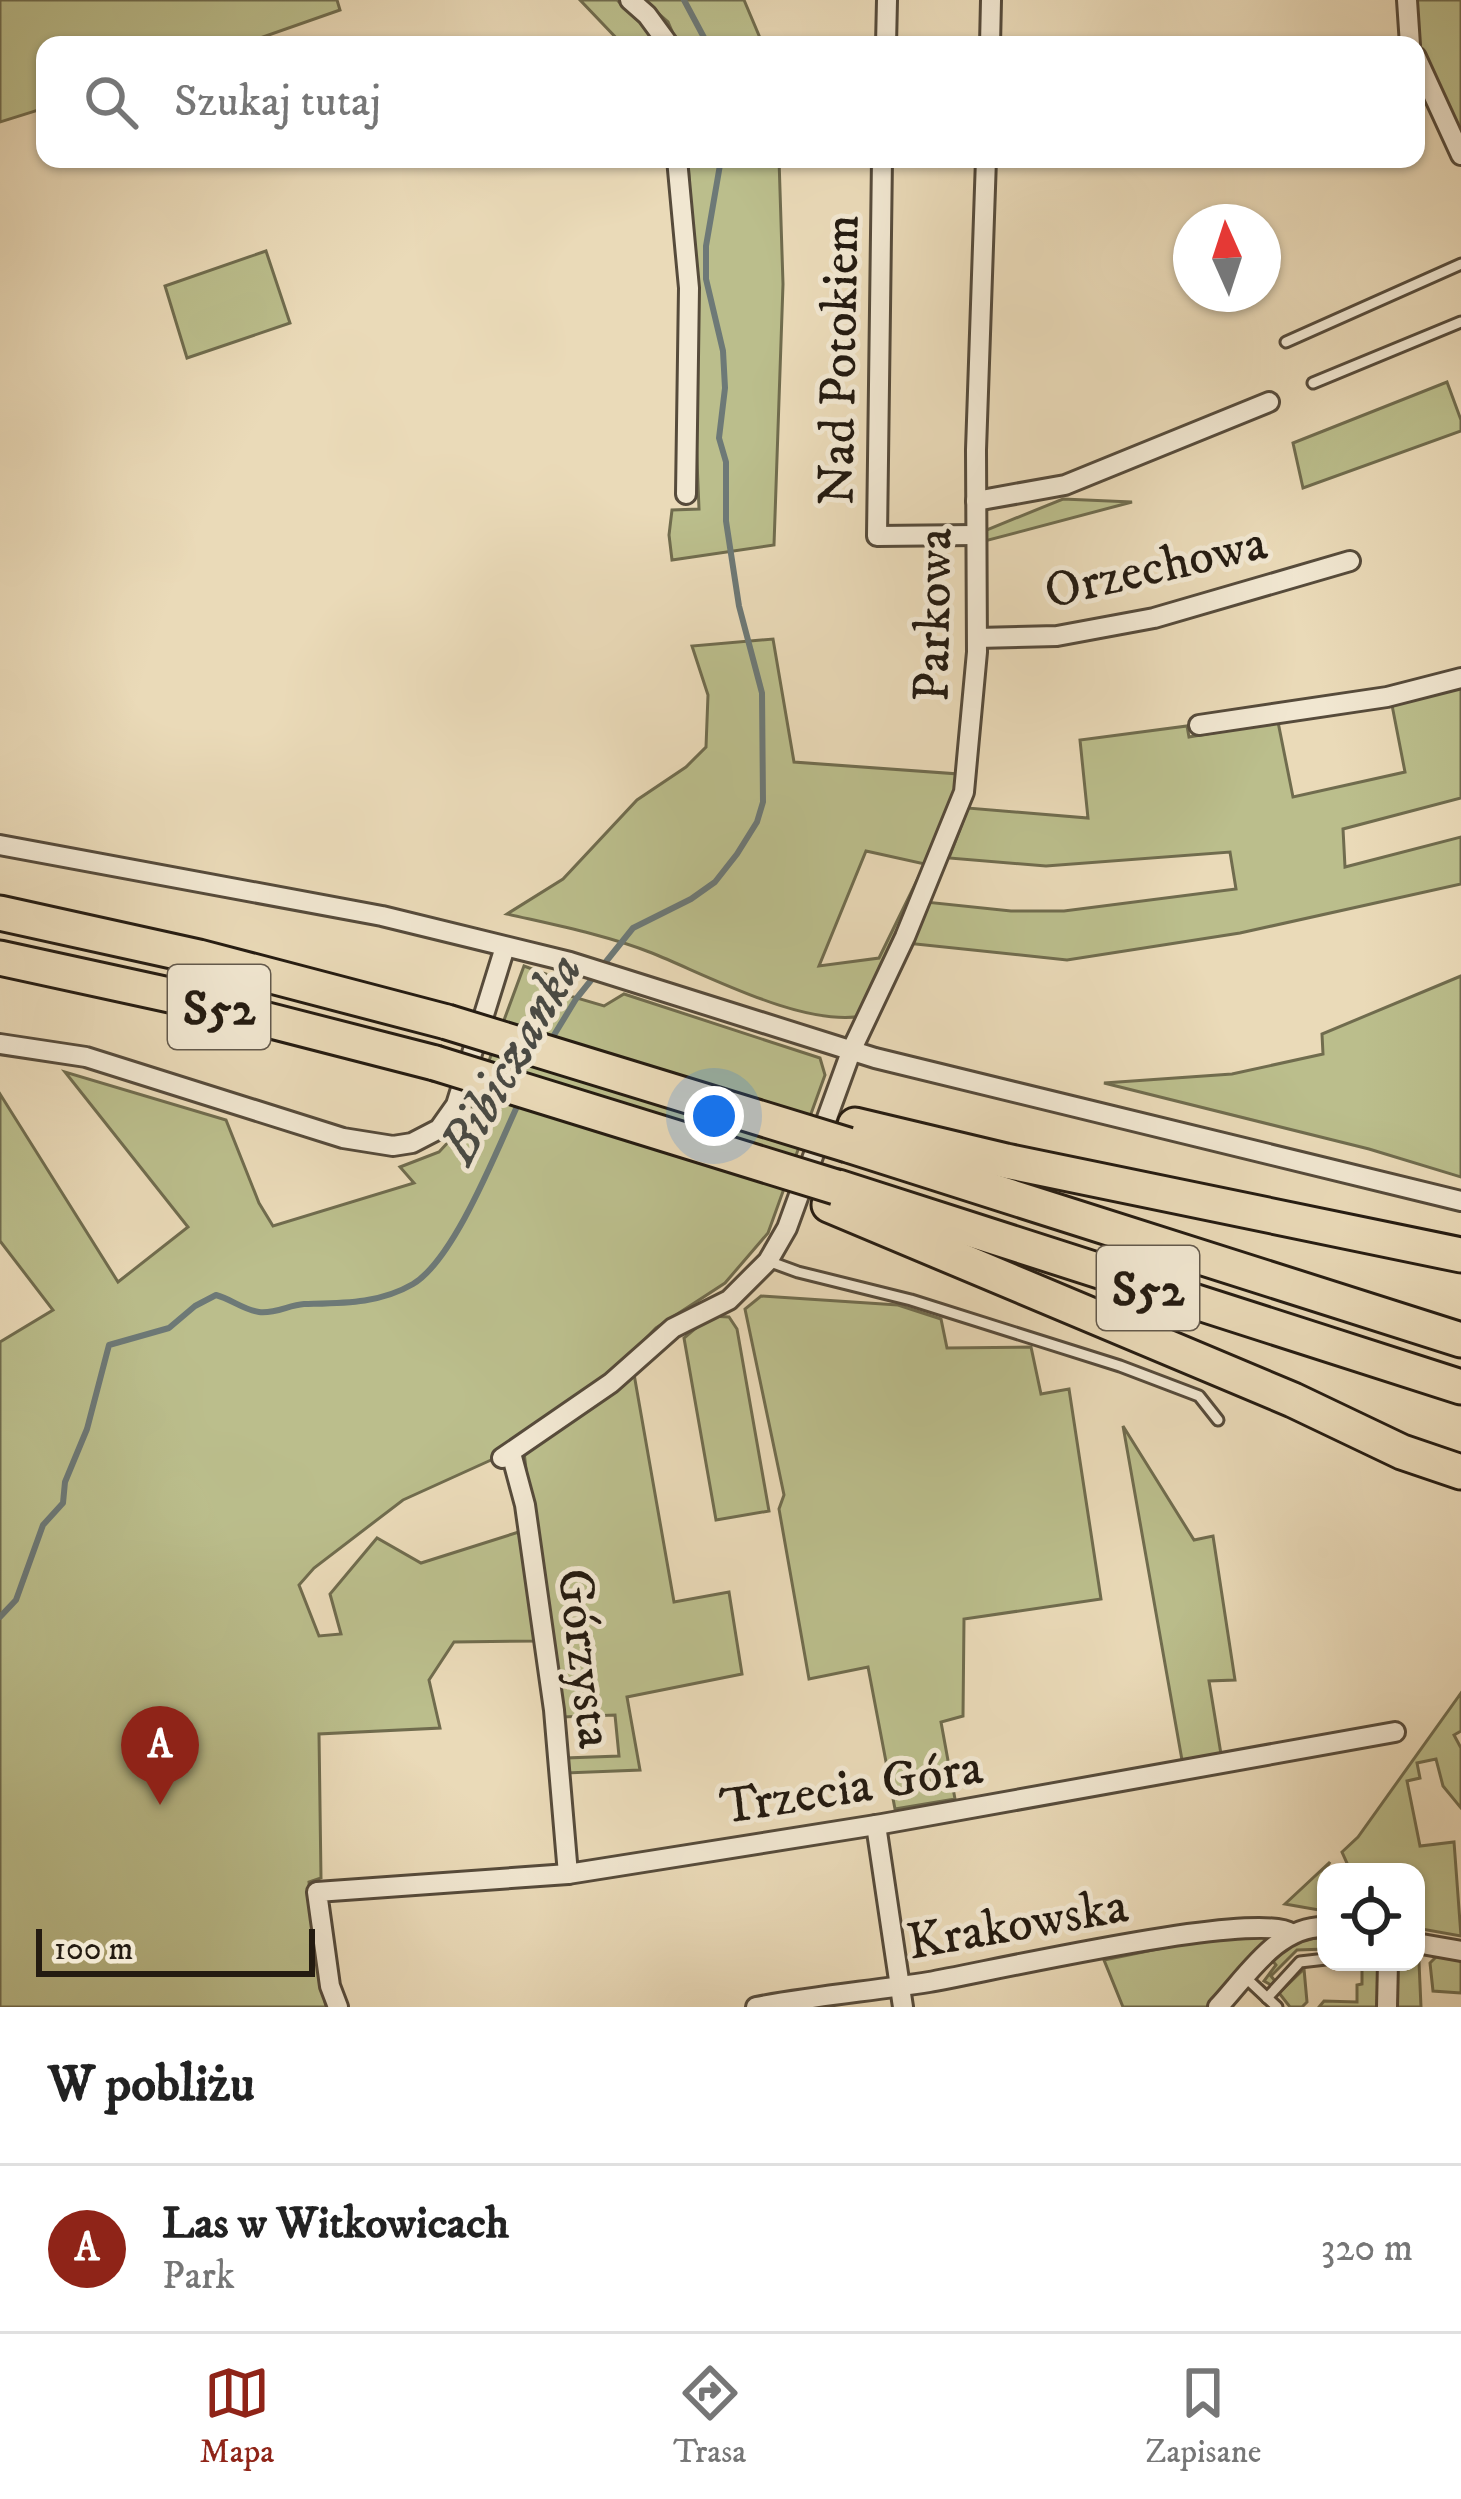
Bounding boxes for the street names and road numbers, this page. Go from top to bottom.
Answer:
street label: Nad Potokiem [805,214,875,506]
street label: Orzechowa [1038,511,1273,625]
street label: Parkowa [900,527,968,702]
road number: S52 [168,965,270,1049]
road number: S52 [1097,1246,1199,1330]
street label: Górzysta [541,1565,627,1752]
street label: Trzecia Góra [716,1736,987,1840]
street label: Krakowska [902,1874,1133,1976]

